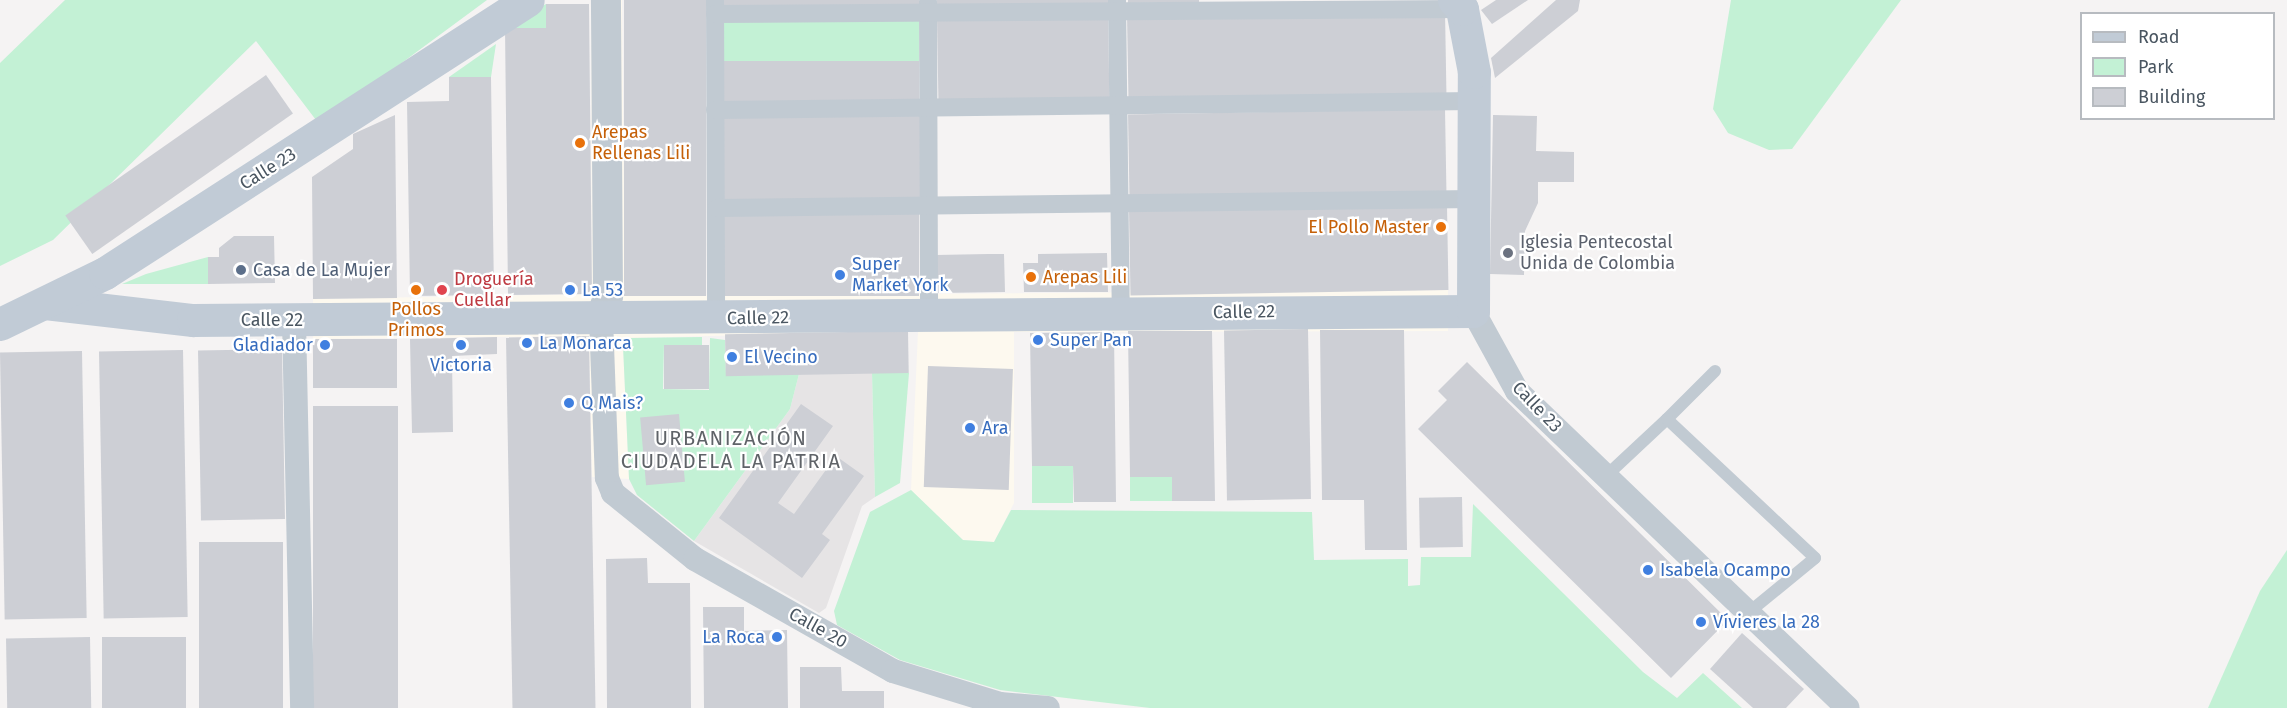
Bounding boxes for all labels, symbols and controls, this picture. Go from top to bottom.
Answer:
legend [2080,12,2275,120]
text: Road [2138,26,2180,48]
text: Park [2138,56,2173,78]
text: Building [2138,86,2205,108]
place label: Arepas Rellenas Lili [592,122,690,164]
marker: Arepas Rellenas Lili [573,136,587,150]
street label: Calle 23 [236,143,300,195]
place label: El Pollo Master [1308,216,1429,238]
marker: El Pollo Master [1434,220,1448,234]
place label: Iglesia Pentecostal Unida de Colombia [1520,232,1675,274]
marker: Iglesia Pentecostal Unida de Colombia [1501,246,1515,260]
place label: Super Market York [852,254,948,296]
place label: Casa de La Mujer [253,259,390,281]
marker: Casa de La Mujer [234,263,248,277]
place label: Arepas Lili [1043,266,1127,288]
marker: Super Market York [833,268,847,282]
place label: Droguería Cuellar [454,269,534,312]
marker: Arepas Lili [1024,270,1038,284]
place label: La 53 [582,279,623,301]
marker: Pollos Primos [409,283,423,297]
marker: Droguería Cuellar [435,283,449,297]
marker: La 53 [563,283,577,297]
place label: Pollos Primos [388,299,444,342]
street label: Calle 22 [1213,301,1275,323]
street label: Calle 22 [727,307,789,329]
street label: Calle 22 [241,309,303,331]
place label: Super Pan [1050,329,1132,351]
place label: La Monarca [539,332,632,354]
marker: Super Pan [1031,333,1045,347]
place label: Gladiador [233,334,313,356]
marker: La Monarca [520,336,534,350]
marker: Gladiador [318,338,332,352]
marker: Victoria [454,338,468,352]
place label: El Vecino [744,346,818,368]
marker: El Vecino [725,350,739,364]
place label: Victoria [430,354,492,376]
street label: Calle 23 [1508,377,1566,437]
place label: Q Mais? [581,392,643,414]
marker: Q Mais? [562,396,576,410]
place label: Ara [982,417,1008,439]
marker: Ara [963,421,977,435]
district label: URBANIZACIÓN CIUDADELA LA PATRIA [621,426,841,473]
place label: Isabela Ocampo [1660,559,1791,581]
marker: Isabela Ocampo [1641,563,1655,577]
street label: Calle 20 [785,603,851,653]
place label: Vívieres la 28 [1713,611,1820,633]
marker: Vívieres la 28 [1694,615,1708,629]
place label: La Roca [702,626,765,648]
marker: La Roca [770,630,784,644]

